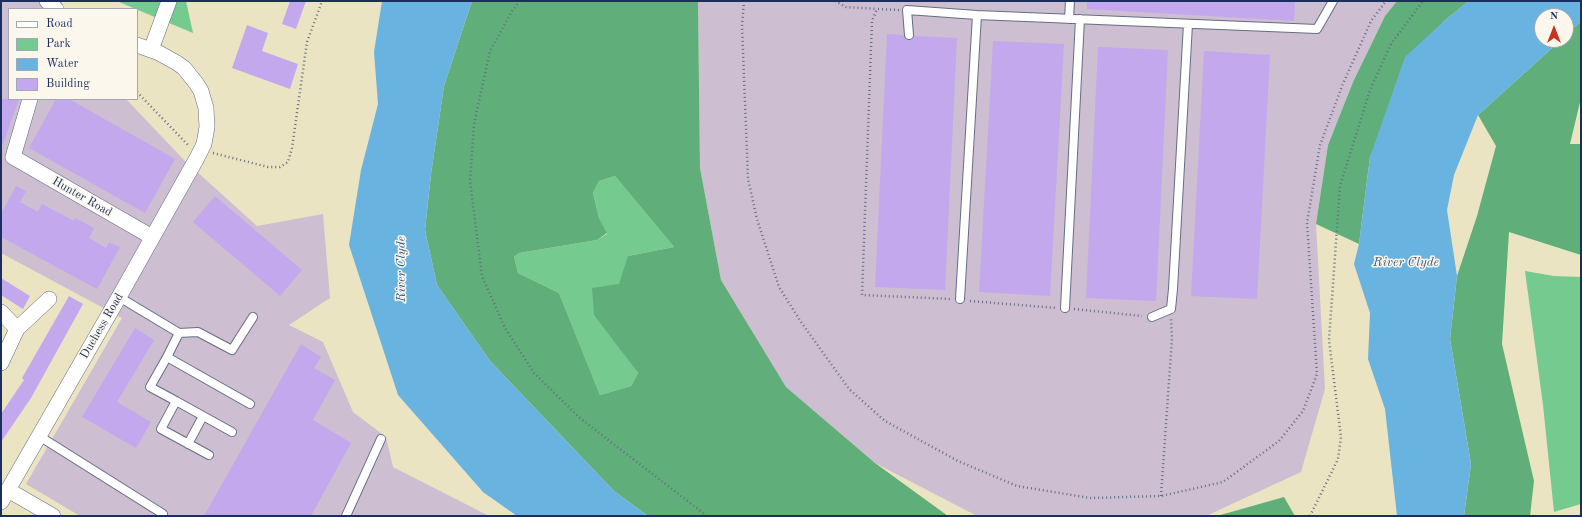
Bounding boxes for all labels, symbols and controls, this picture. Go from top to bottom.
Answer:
legend [8,8,138,100]
north arrow [1534,8,1574,48]
text: N [1550,11,1558,22]
text: Road [46,18,73,30]
text: Park [46,38,71,50]
text: Water [46,58,78,70]
text: Building [46,78,90,90]
street label: Hunter Road [49,174,115,220]
water label: River Clyde [394,236,410,302]
water label: River Clyde [1373,255,1439,271]
street label: Duchess Road [77,291,127,361]

